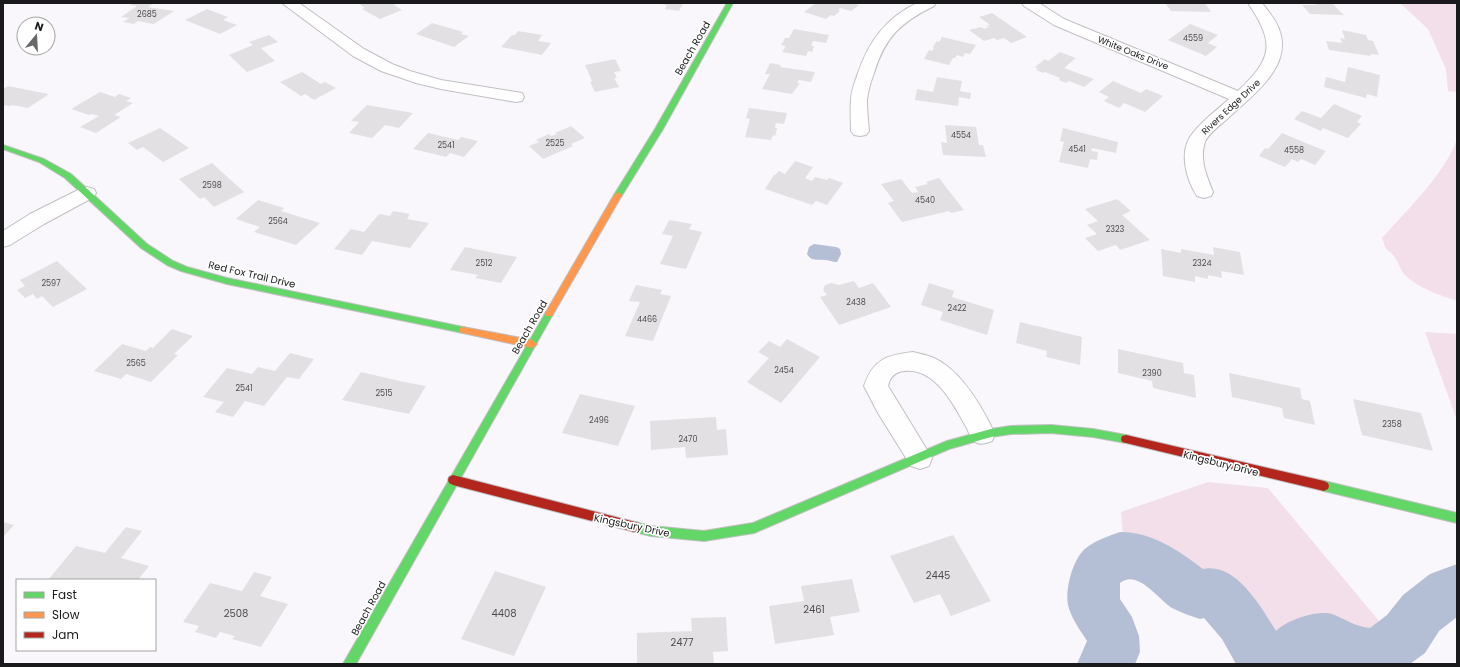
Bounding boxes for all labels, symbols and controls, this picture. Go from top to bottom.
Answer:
house number: 2685 [137,9,157,20]
north arrow [16,16,56,56]
text: N [33,18,46,35]
street label: Beach Road [671,18,714,78]
street label: White Oaks Drive [1096,33,1171,73]
house number: 4559 [1183,33,1203,44]
street label: Rivers Edge Drive [1199,76,1263,137]
house number: 4554 [951,130,971,141]
house number: 2525 [545,138,565,149]
house number: 2541 [437,140,455,151]
house number: 4541 [1068,144,1086,155]
house number: 4558 [1284,145,1304,156]
house number: 2598 [202,180,222,191]
house number: 4540 [915,195,935,206]
house number: 2564 [268,216,288,227]
house number: 2323 [1106,224,1125,235]
street label: Red Fox Trail Drive [207,257,297,292]
house number: 2512 [476,258,493,269]
house number: 2324 [1193,258,1211,269]
house number: 2597 [41,278,61,289]
street label: Beach Road [508,297,551,357]
house number: 2438 [846,297,866,308]
house number: 2422 [948,303,967,314]
house number: 4466 [637,314,657,325]
house number: 2565 [126,358,146,369]
house number: 2454 [774,365,794,376]
house number: 2390 [1142,368,1162,379]
house number: 2541 [235,383,253,394]
house number: 2515 [375,388,393,399]
house number: 2496 [589,415,609,426]
house number: 2358 [1382,419,1402,430]
house number: 2470 [678,434,698,445]
street label: Kingsbury Drive [1182,447,1260,480]
street label: Kingsbury Drive [593,510,671,541]
house number: 2445 [926,568,950,583]
street label: Beach Road [347,578,390,638]
legend [16,579,156,651]
text: Fast [52,586,77,603]
house number: 2461 [803,602,825,617]
text: Slow [52,606,80,623]
house number: 2508 [224,606,248,621]
house number: 4408 [491,606,517,621]
text: Jam [52,626,79,643]
house number: 2477 [671,635,694,650]

